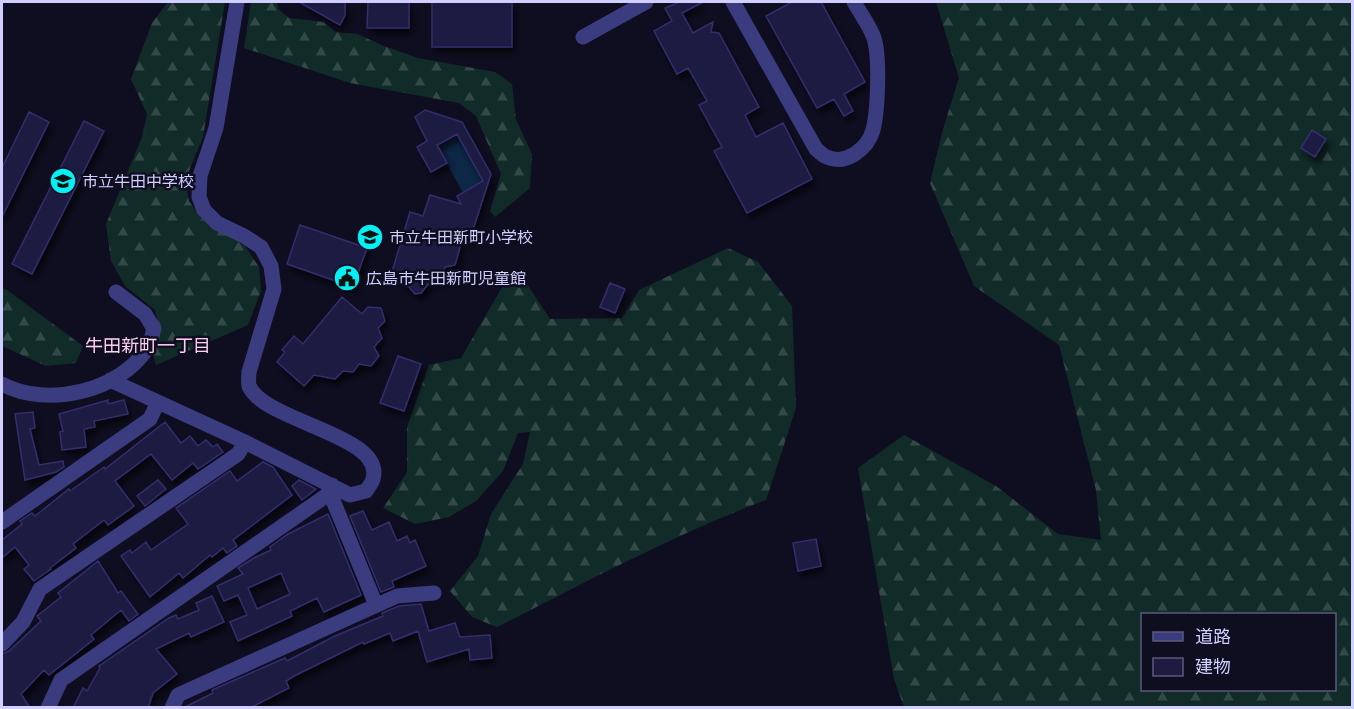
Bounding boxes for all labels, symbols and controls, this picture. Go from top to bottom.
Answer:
school or university icon: 市立牛田中学校 [48,166,78,196]
place label: 市立牛田中学校 [82,172,194,192]
school or university icon: 市立牛田新町小学校 [355,222,385,252]
place label: 市立牛田新町小学校 [389,228,533,248]
public building icon: 広島市牛田新町児童館 [332,263,362,293]
place label: 広島市牛田新町児童館 [366,269,526,289]
district label: 牛田新町一丁目 [85,335,211,357]
legend [1141,613,1336,691]
text: 道路 [1195,626,1231,648]
text: 建物 [1195,656,1231,678]

